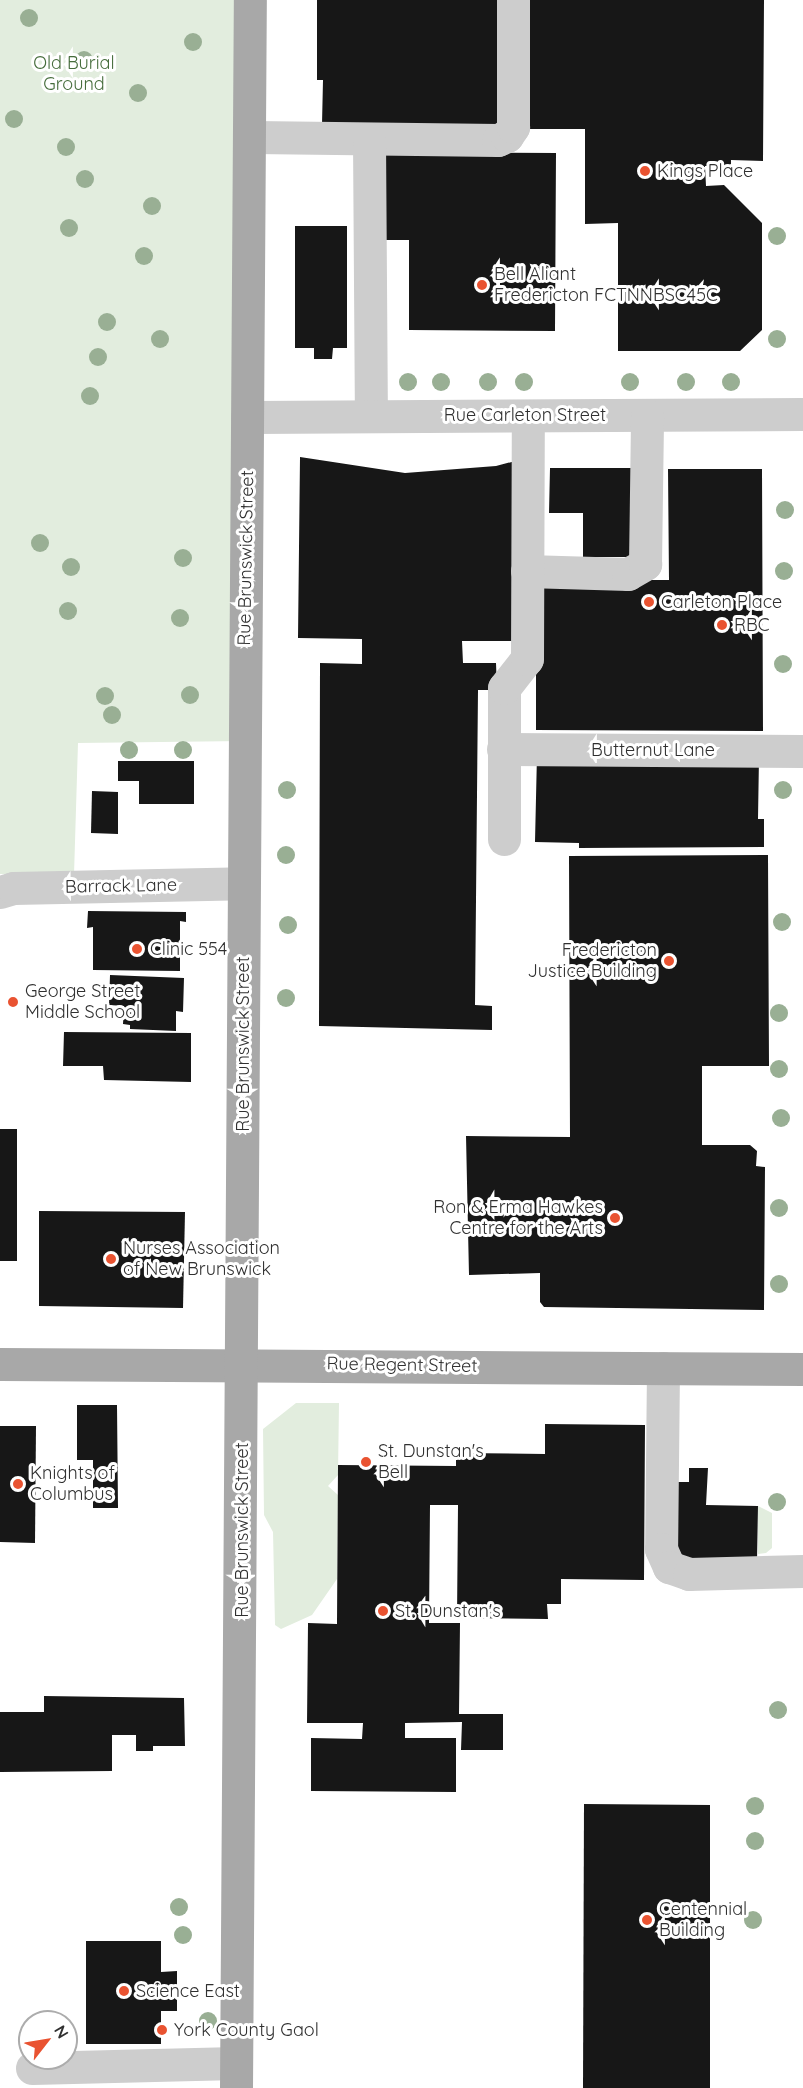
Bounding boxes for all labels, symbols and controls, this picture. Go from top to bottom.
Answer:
park label: Old Burial Ground [33,53,115,96]
place label: Kings Place [657,160,753,182]
marker: Kings Place [638,164,652,178]
place label: Bell Aliant Fredericton FCTNNBSC45C [494,264,718,306]
marker: Bell Aliant Fredericton FCTNNBSC45C [475,278,489,292]
street label: Rue Carleton Street [444,404,606,426]
street label: Rue Brunswick Street [234,470,258,646]
place label: Carleton Place [661,591,782,613]
marker: Carleton Place [642,595,656,609]
place label: RBC [734,614,770,636]
marker: RBC [715,618,729,632]
street label: Butternut Lane [591,739,715,761]
street label: Barrack Lane [65,874,177,898]
place label: Clinic 554 [150,938,227,960]
marker: Clinic 554 [128,940,146,958]
place label: Fredericton Justice Building [527,940,657,982]
marker: Fredericton Justice Building [662,954,676,968]
street label: Rue Brunswick Street [232,956,254,1132]
place label: George Street Middle School [25,981,140,1024]
marker: George Street Middle School [6,995,20,1009]
place label: Ron & Erma Hawkes Centre for the Arts [433,1197,603,1240]
marker: Ron & Erma Hawkes Centre for the Arts [608,1211,622,1225]
place label: Nurses Association of New Brunswick [123,1238,280,1280]
marker: Nurses Association of New Brunswick [104,1252,118,1266]
street label: Rue Regent Street [326,1353,478,1377]
place label: St. Dunstan's Bell [378,1441,484,1484]
street label: Rue Brunswick Street [231,1442,253,1618]
marker: St. Dunstan's Bell [359,1455,373,1469]
place label: Knights of Columbus [30,1463,115,1506]
marker: Knights of Columbus [11,1477,25,1491]
place label: St. Dunstan's [395,1600,501,1622]
marker: St. Dunstan's [376,1604,390,1618]
place label: Centennial Building [659,1899,747,1942]
marker: Centennial Building [640,1913,654,1927]
place label: Science East [136,1980,240,2002]
marker: Science East [117,1984,131,1998]
north arrow [18,2010,78,2070]
place label: York County Gaol [174,2019,319,2041]
text: N [50,2022,73,2042]
marker: York County Gaol [155,2023,169,2037]

